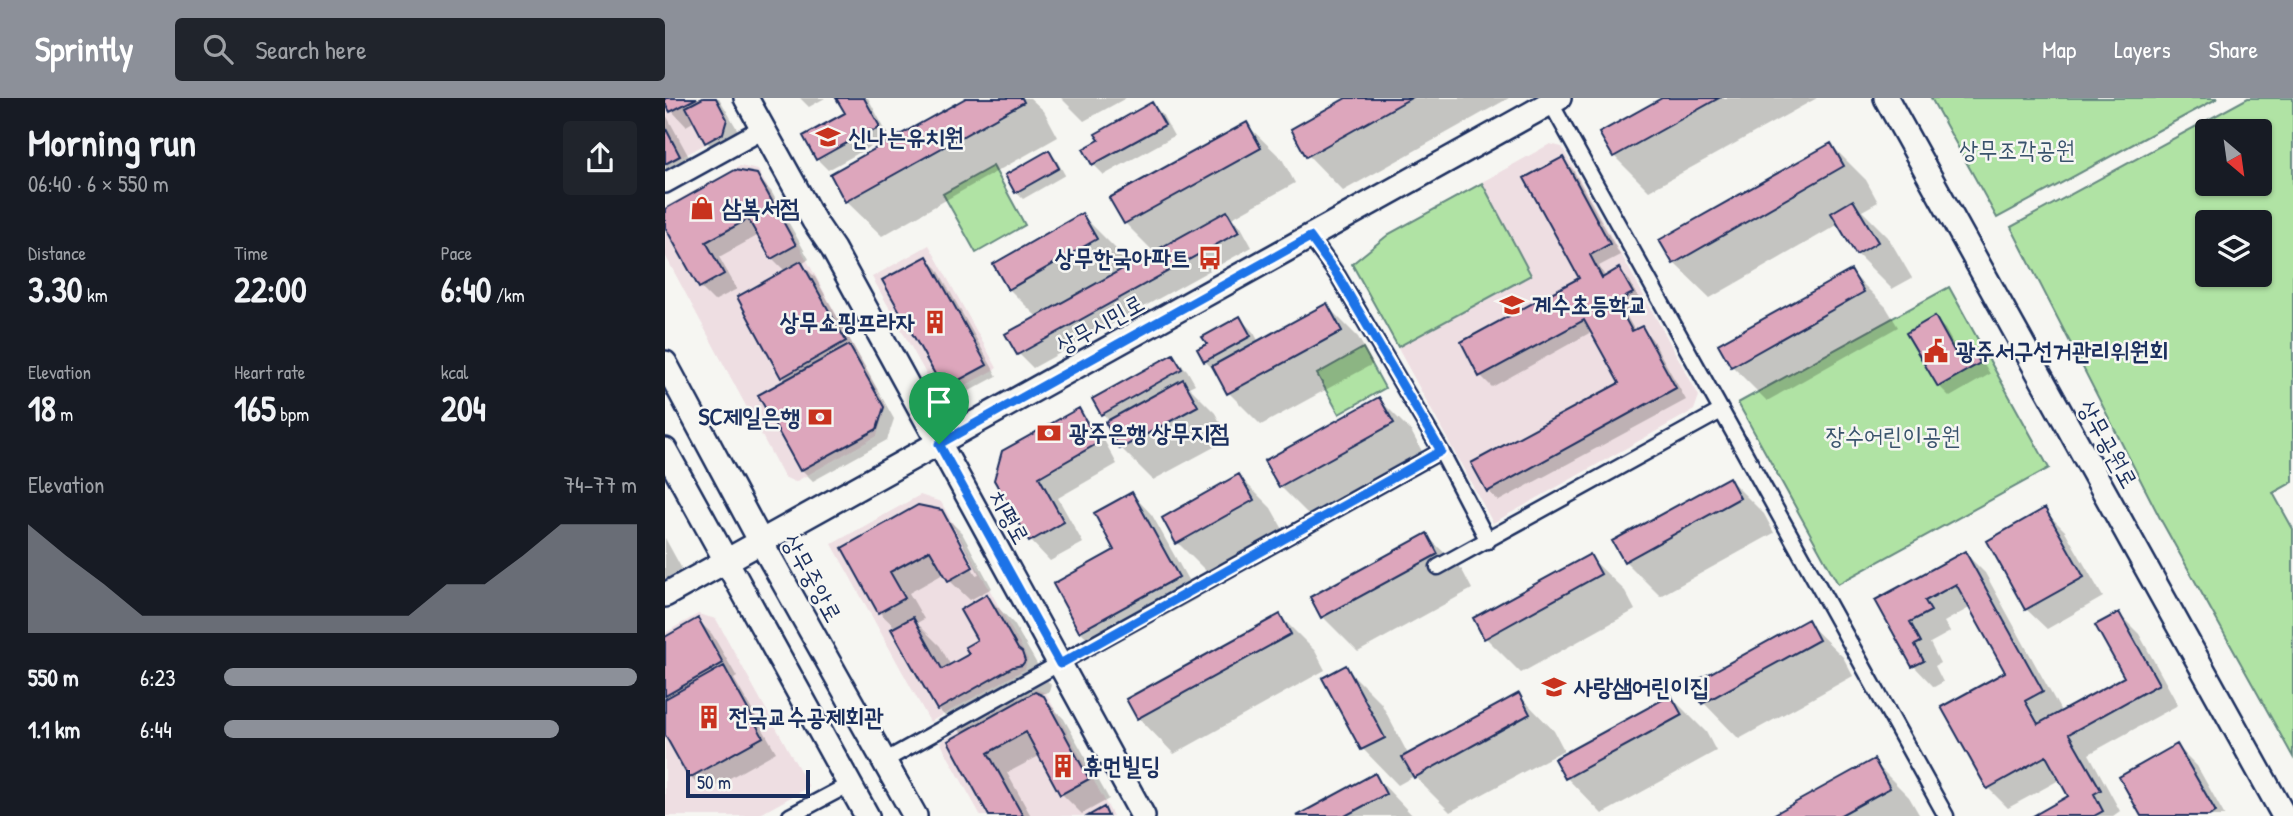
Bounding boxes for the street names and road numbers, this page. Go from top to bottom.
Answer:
street label: 상무시민로 [1050,286,1149,361]
street label: 상무공원로 [2071,394,2146,493]
street label: 치평로 [982,483,1038,550]
street label: 상무중앙로 [775,528,850,627]

